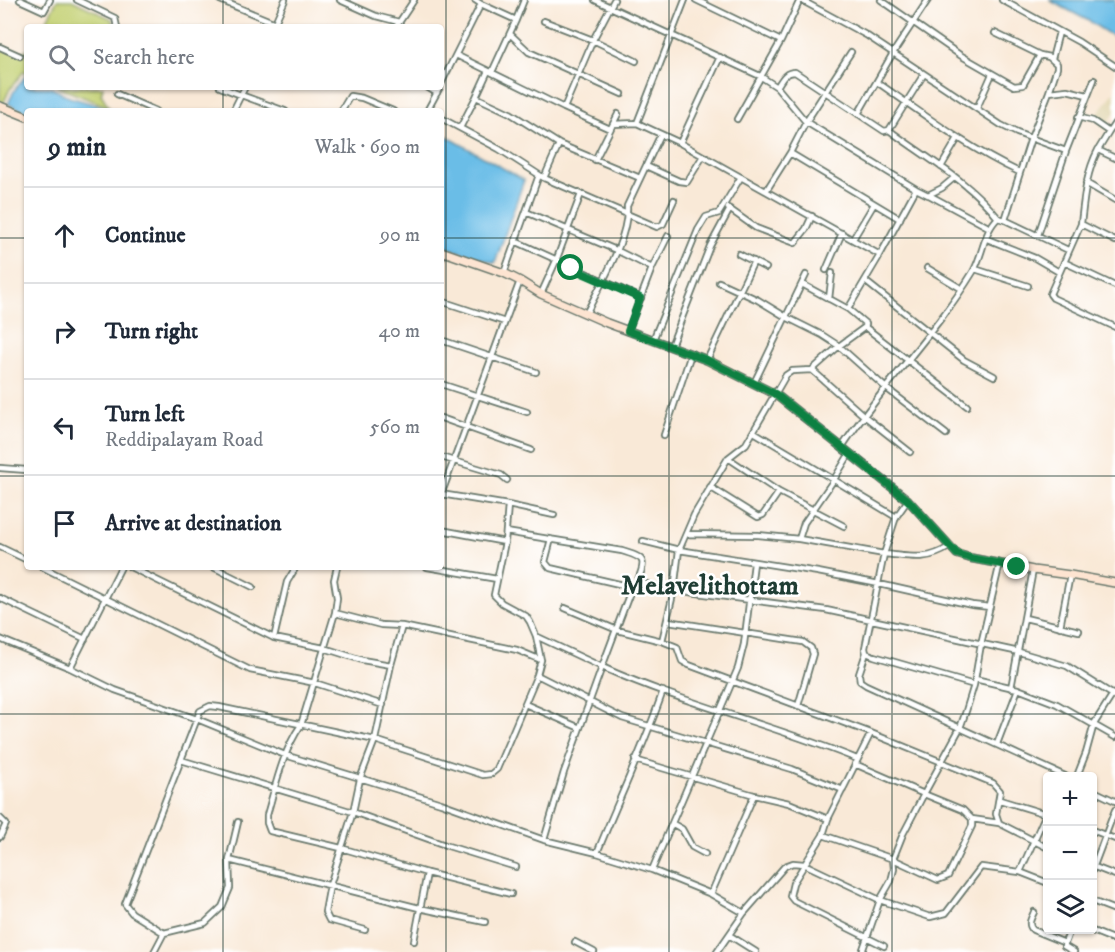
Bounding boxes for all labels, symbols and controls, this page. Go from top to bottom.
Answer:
search box [24,24,444,90]
icon: search [45,41,78,74]
text: Search here [93,44,195,71]
text: 9 min [48,131,106,164]
text: Walk · 690 m [315,135,420,160]
icon: ahead [48,219,81,252]
text: Continue [105,222,186,249]
text: 90 m [380,223,420,248]
route start [557,254,583,280]
icon: right [48,315,81,348]
text: Turn right [105,318,198,345]
text: 40 m [378,319,420,344]
text: Turn left [105,401,185,428]
icon: left [48,411,81,444]
text: 560 m [370,415,420,440]
text: Reddipalayam Road [105,428,263,453]
icon: arrive [48,507,81,540]
text: Arrive at destination [105,510,282,537]
route end [1003,553,1029,579]
district label: Melavelithottam [621,569,799,603]
map controls [1043,772,1097,934]
button: + [1043,772,1097,826]
button: − [1043,826,1097,880]
button: layers [1043,880,1097,934]

